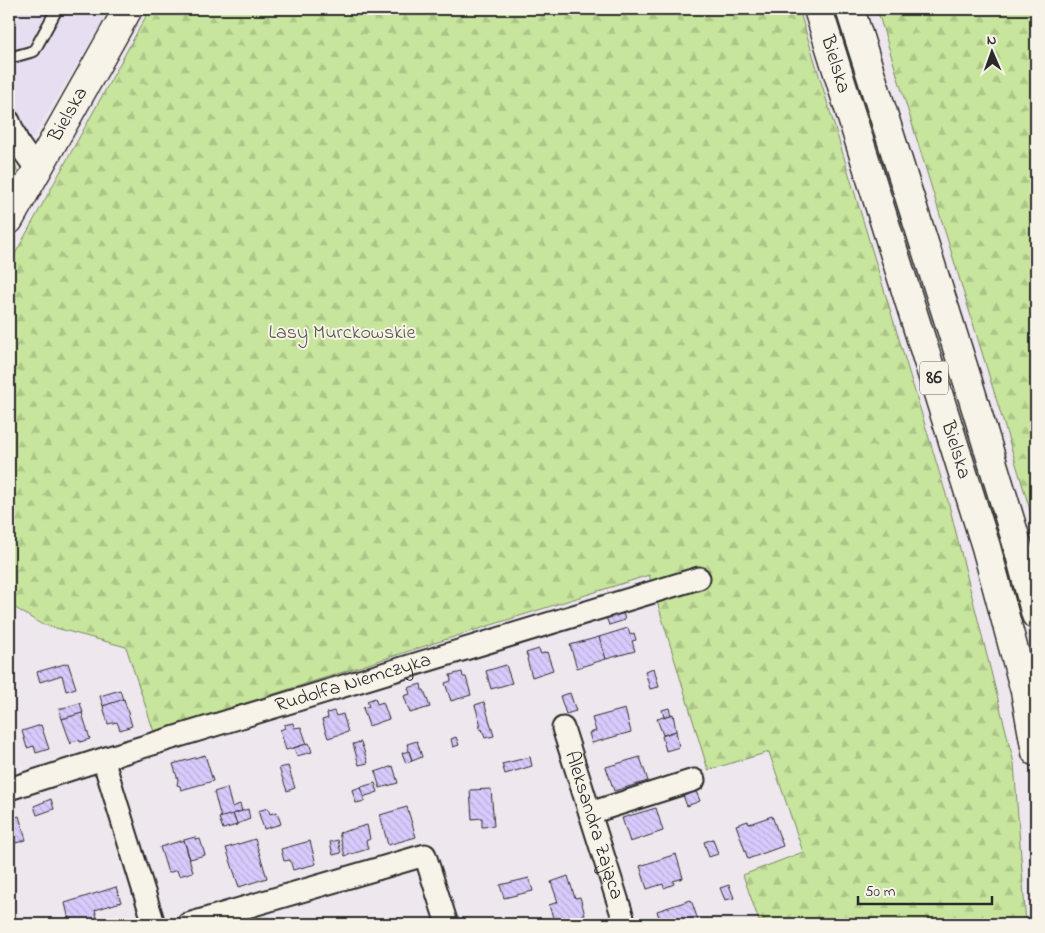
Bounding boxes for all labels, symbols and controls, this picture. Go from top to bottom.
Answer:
north arrow [968,28,1018,78]
text: N [987,30,997,51]
street label: Bielska [812,31,858,97]
street label: Bielska [41,82,96,148]
park label: Lasy Murckowskie [269,319,415,348]
road number: 86 [920,362,948,394]
street label: Bielska [933,416,978,483]
street label: Rudolfa Niemczyka [272,646,435,720]
street label: Aleksandra Zająca [557,747,631,903]
scale bar [858,873,991,905]
text: 50 m [865,881,896,903]

